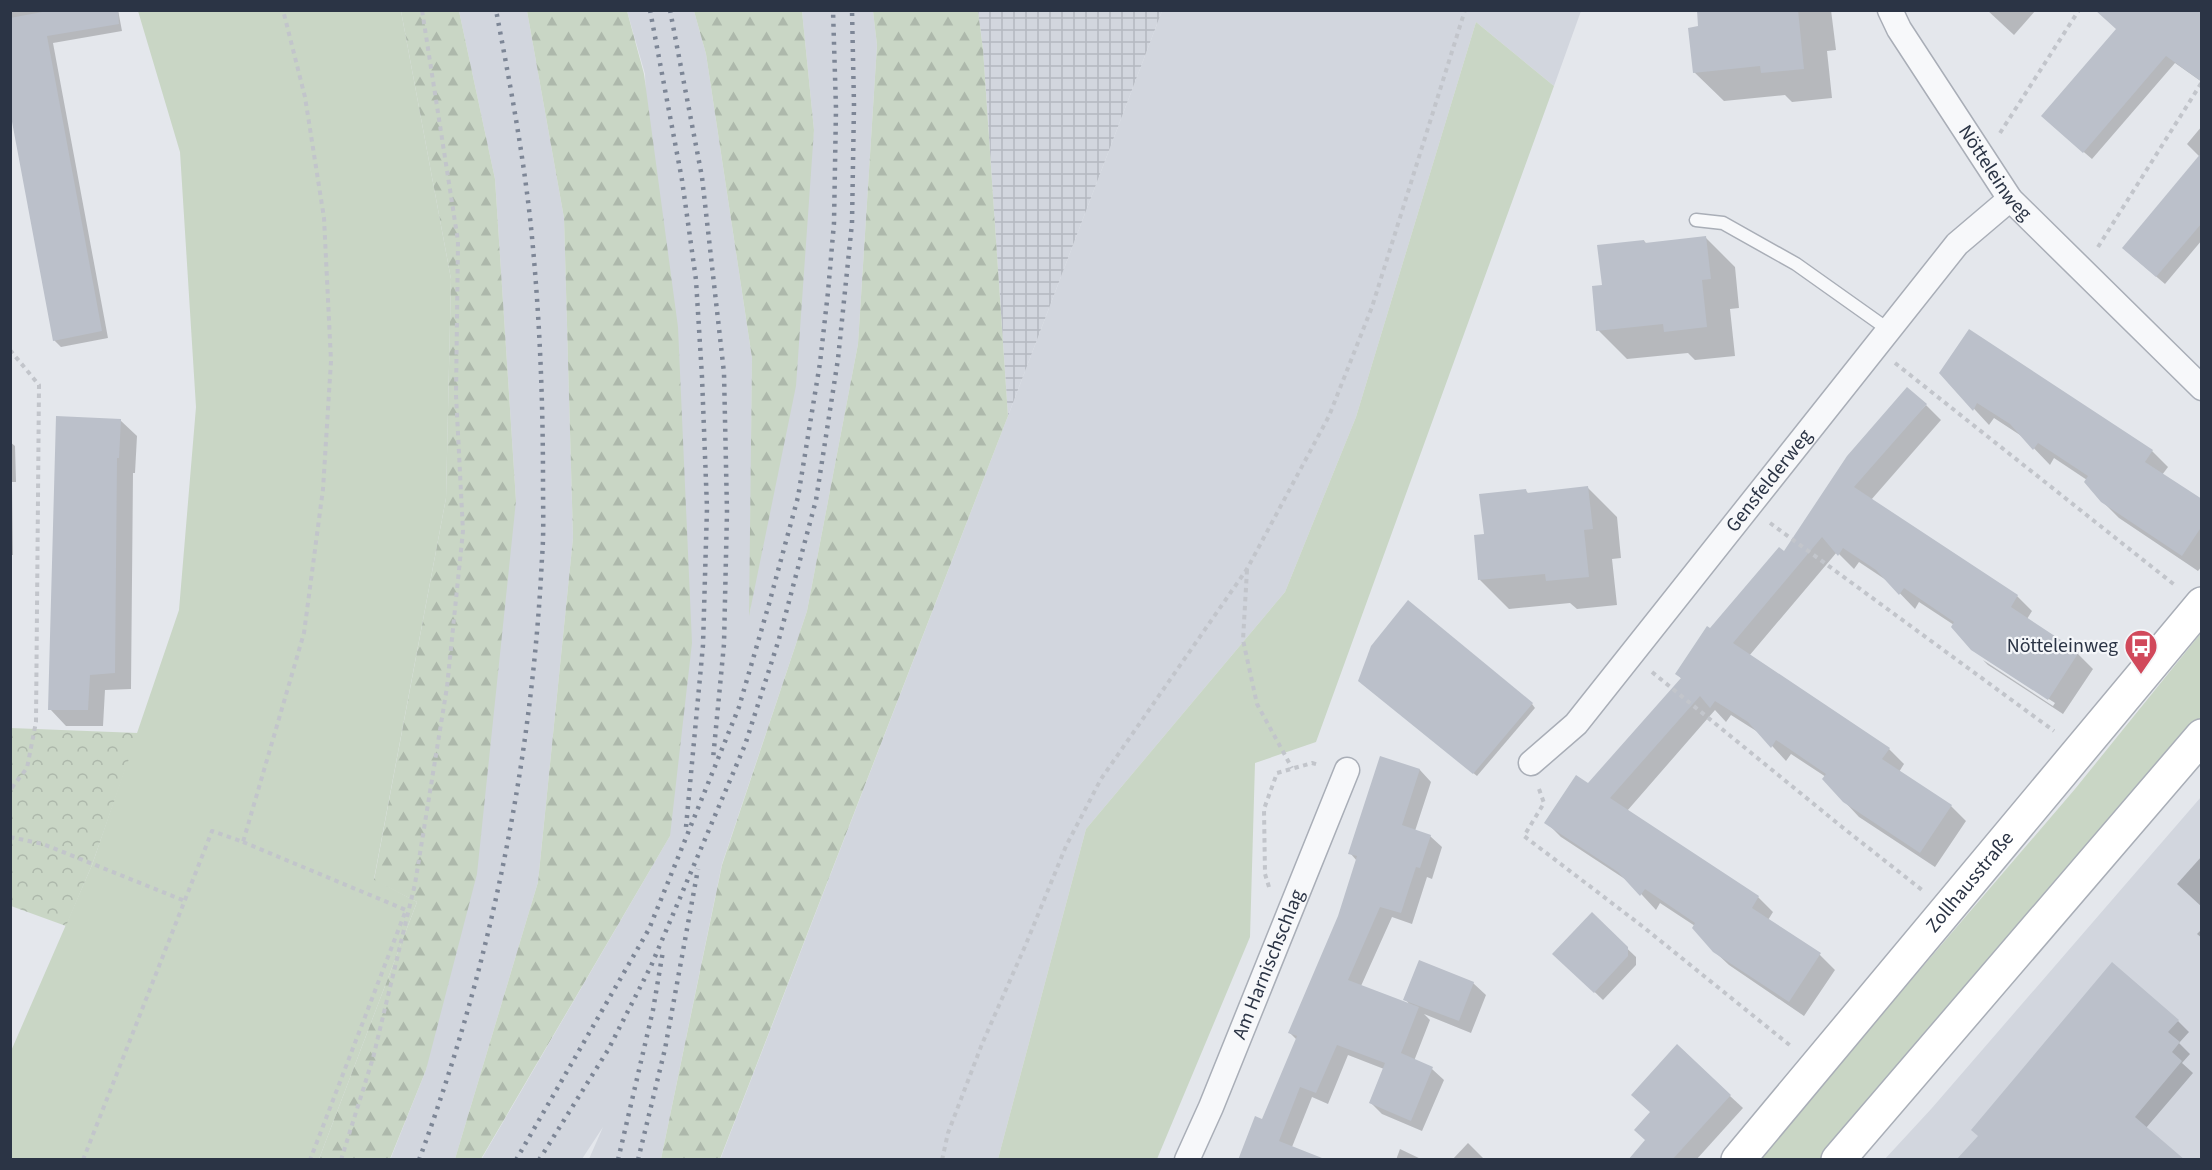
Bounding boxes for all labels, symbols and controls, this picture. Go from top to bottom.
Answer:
street label: Nötteleinweg [1951,120,2038,227]
street label: Gensfelderweg [1719,423,1819,538]
bus stop icon: Nötteleinweg [2123,628,2159,675]
place label: Nötteleinweg [2007,632,2118,660]
street label: Zollhausstraße [1919,825,2021,939]
street label: Am Harnischschlag [1226,885,1311,1044]

